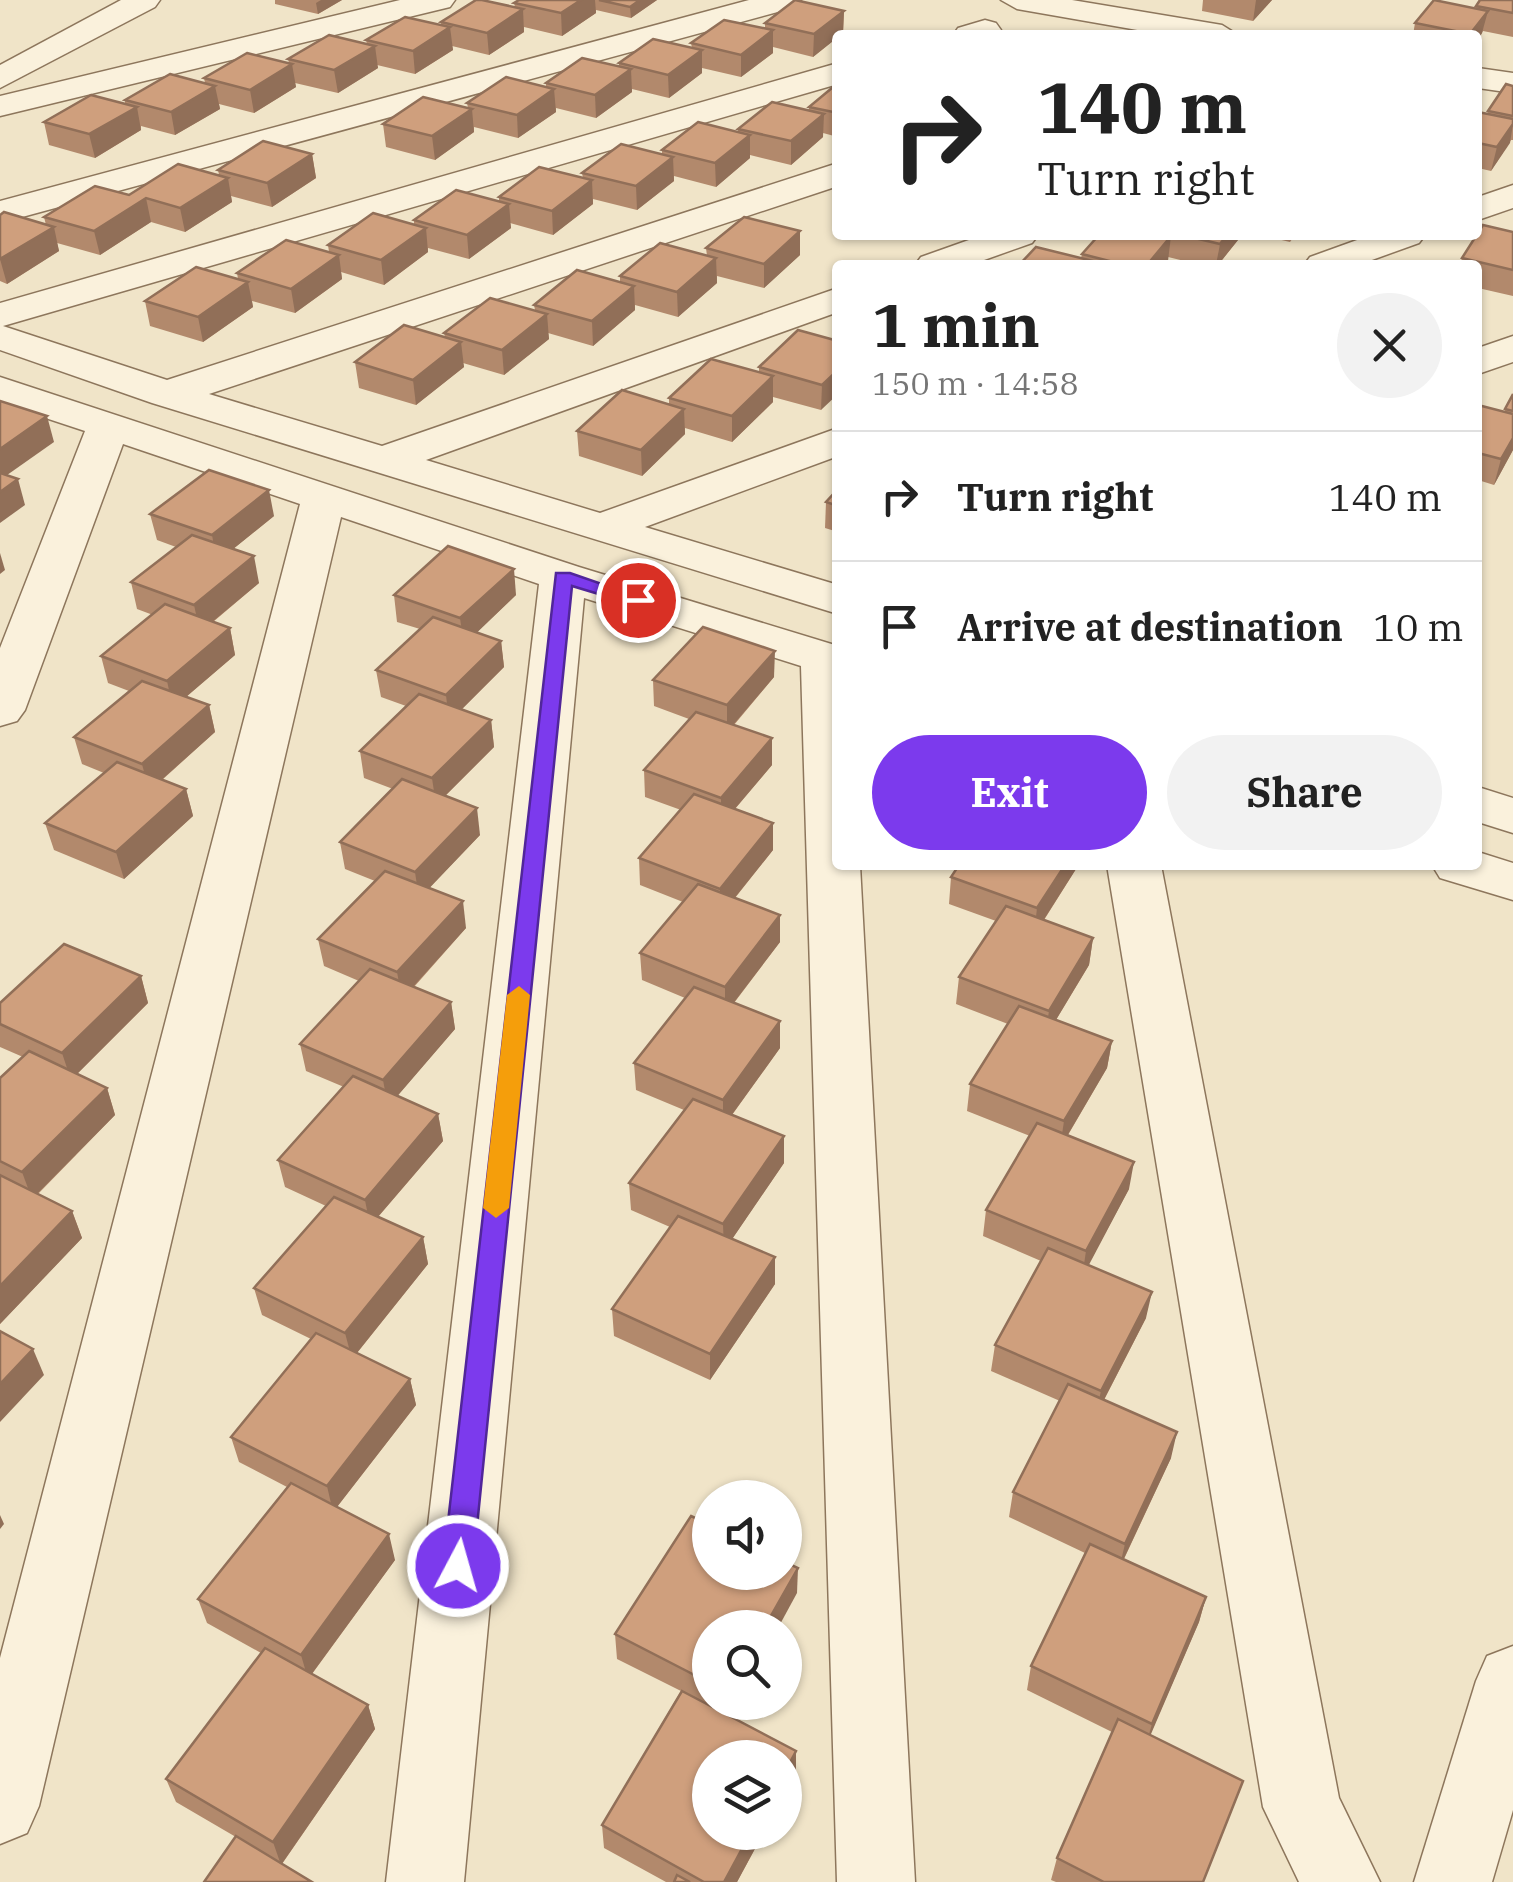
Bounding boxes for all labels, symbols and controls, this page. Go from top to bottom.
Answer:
text: 140 m [1037,61,1247,152]
icon: right [872,70,1002,200]
text: Turn right [1037,149,1255,207]
text: 1 min [872,285,1040,364]
button: close [1337,293,1442,398]
text: 150 m · 14:58 [872,362,1079,404]
icon: right [872,469,927,524]
text: Turn right [957,472,1153,521]
text: 140 m [1329,472,1442,521]
pin [596,558,681,643]
icon: arrive [611,573,666,628]
icon: arrive [872,599,927,654]
text: Arrive at destination [957,602,1343,651]
text: 10 m [1373,602,1464,651]
button: Exit [872,735,1147,850]
button: Share [1167,735,1442,850]
map controls [692,1480,802,1850]
button: sound [692,1480,802,1590]
position arrow [406,1514,510,1618]
button: search [692,1610,802,1720]
button: layers [692,1740,802,1850]

